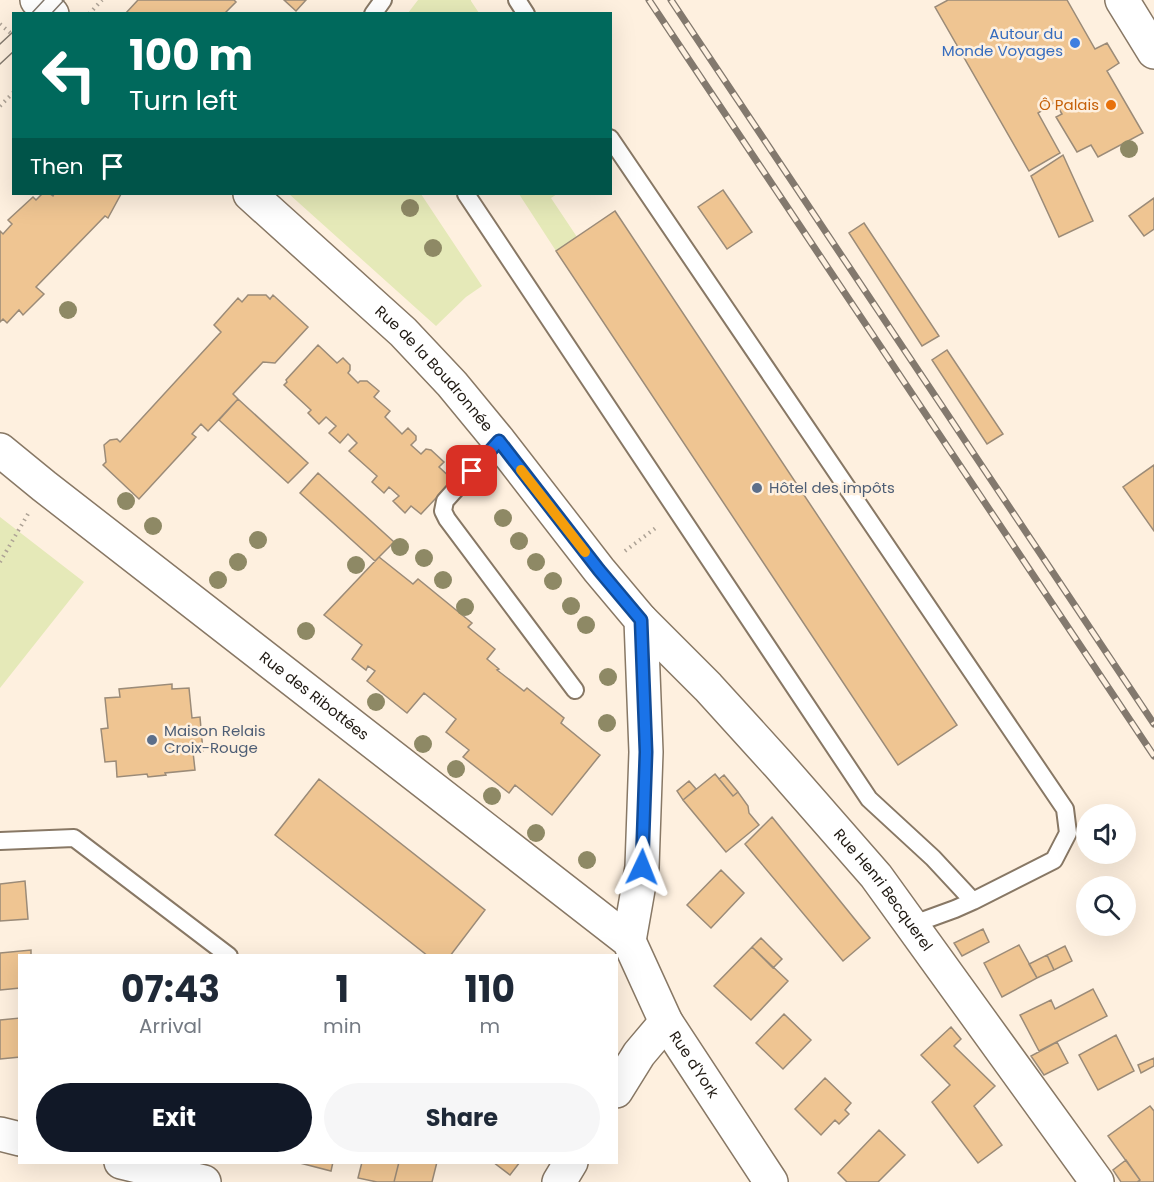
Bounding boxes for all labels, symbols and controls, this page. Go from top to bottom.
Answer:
place label: Autour du Monde Voyages [942,23,1063,61]
text: 100 m [129,26,253,85]
icon: left [30,36,108,114]
marker: Autour du Monde Voyages [1068,36,1082,50]
text: Turn left [129,82,238,119]
place label: Ô Palais [1039,94,1099,115]
marker: Ô Palais [1104,98,1118,112]
icon: arrive [96,150,129,183]
text: Then [30,151,84,182]
street label: Rue de la Boudronnée [371,301,498,436]
pin [446,445,497,496]
icon: arrive [455,454,488,487]
place label: Hôtel des impôts [769,477,895,498]
marker: Hôtel des impôts [750,481,764,495]
street label: Rue des Ribottées [255,646,374,745]
place label: Maison Relais Croix-Rouge [164,720,266,758]
marker: Maison Relais Croix-Rouge [145,733,159,747]
map controls [1076,804,1136,936]
button: sound [1076,804,1136,864]
street label: Rue Henri Becquerel [829,824,938,955]
position arrow [610,835,674,899]
button: search [1076,876,1136,936]
text: 07:43 [121,964,220,1015]
text: 1 [336,964,349,1015]
text: 110 [464,964,515,1015]
text: Arrival [139,1012,202,1040]
text: min [323,1012,361,1040]
text: m [479,1012,500,1040]
street label: Rue d'York [665,1027,724,1102]
button: Exit [36,1083,312,1152]
button: Share [324,1083,600,1152]

